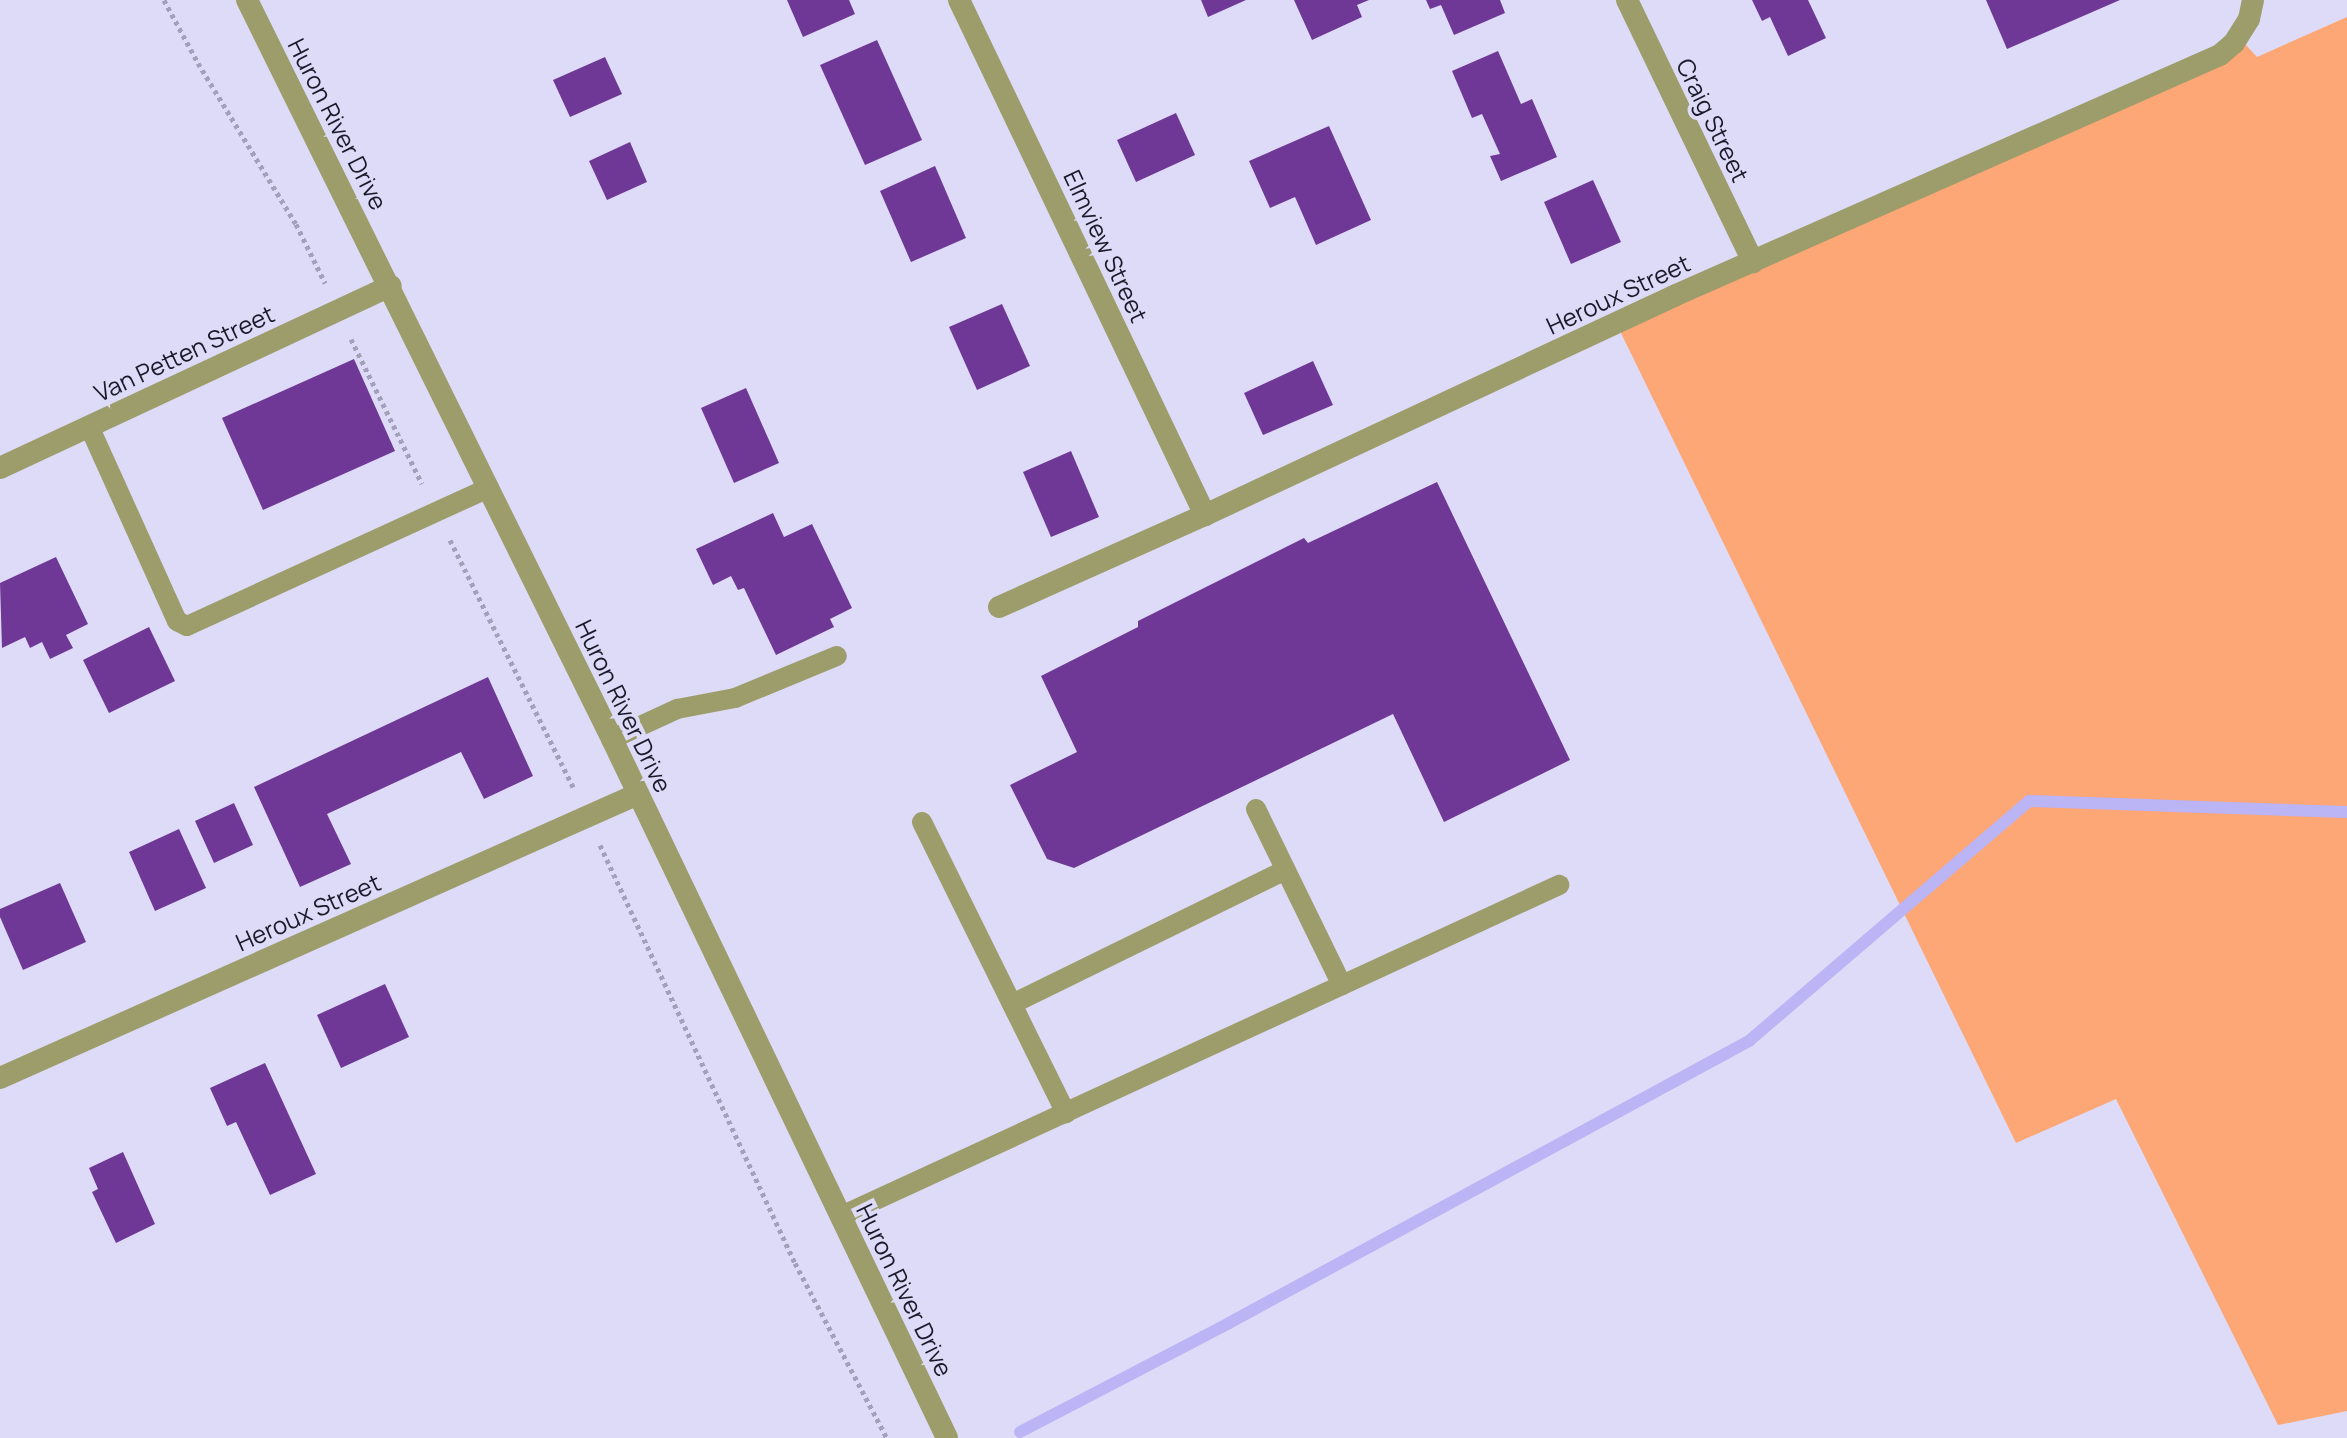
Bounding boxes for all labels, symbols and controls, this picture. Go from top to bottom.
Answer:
street label: Huron River Drive [282,34,394,214]
street label: Craig Street [1671,54,1755,186]
street label: Elmview Street [1058,165,1154,327]
street label: Heroux Street [1542,248,1694,340]
street label: Van Petten Street [89,299,279,407]
street label: Huron River Drive [570,615,678,797]
street label: Heroux Street [231,867,385,957]
street label: Huron River Drive [851,1199,959,1381]

